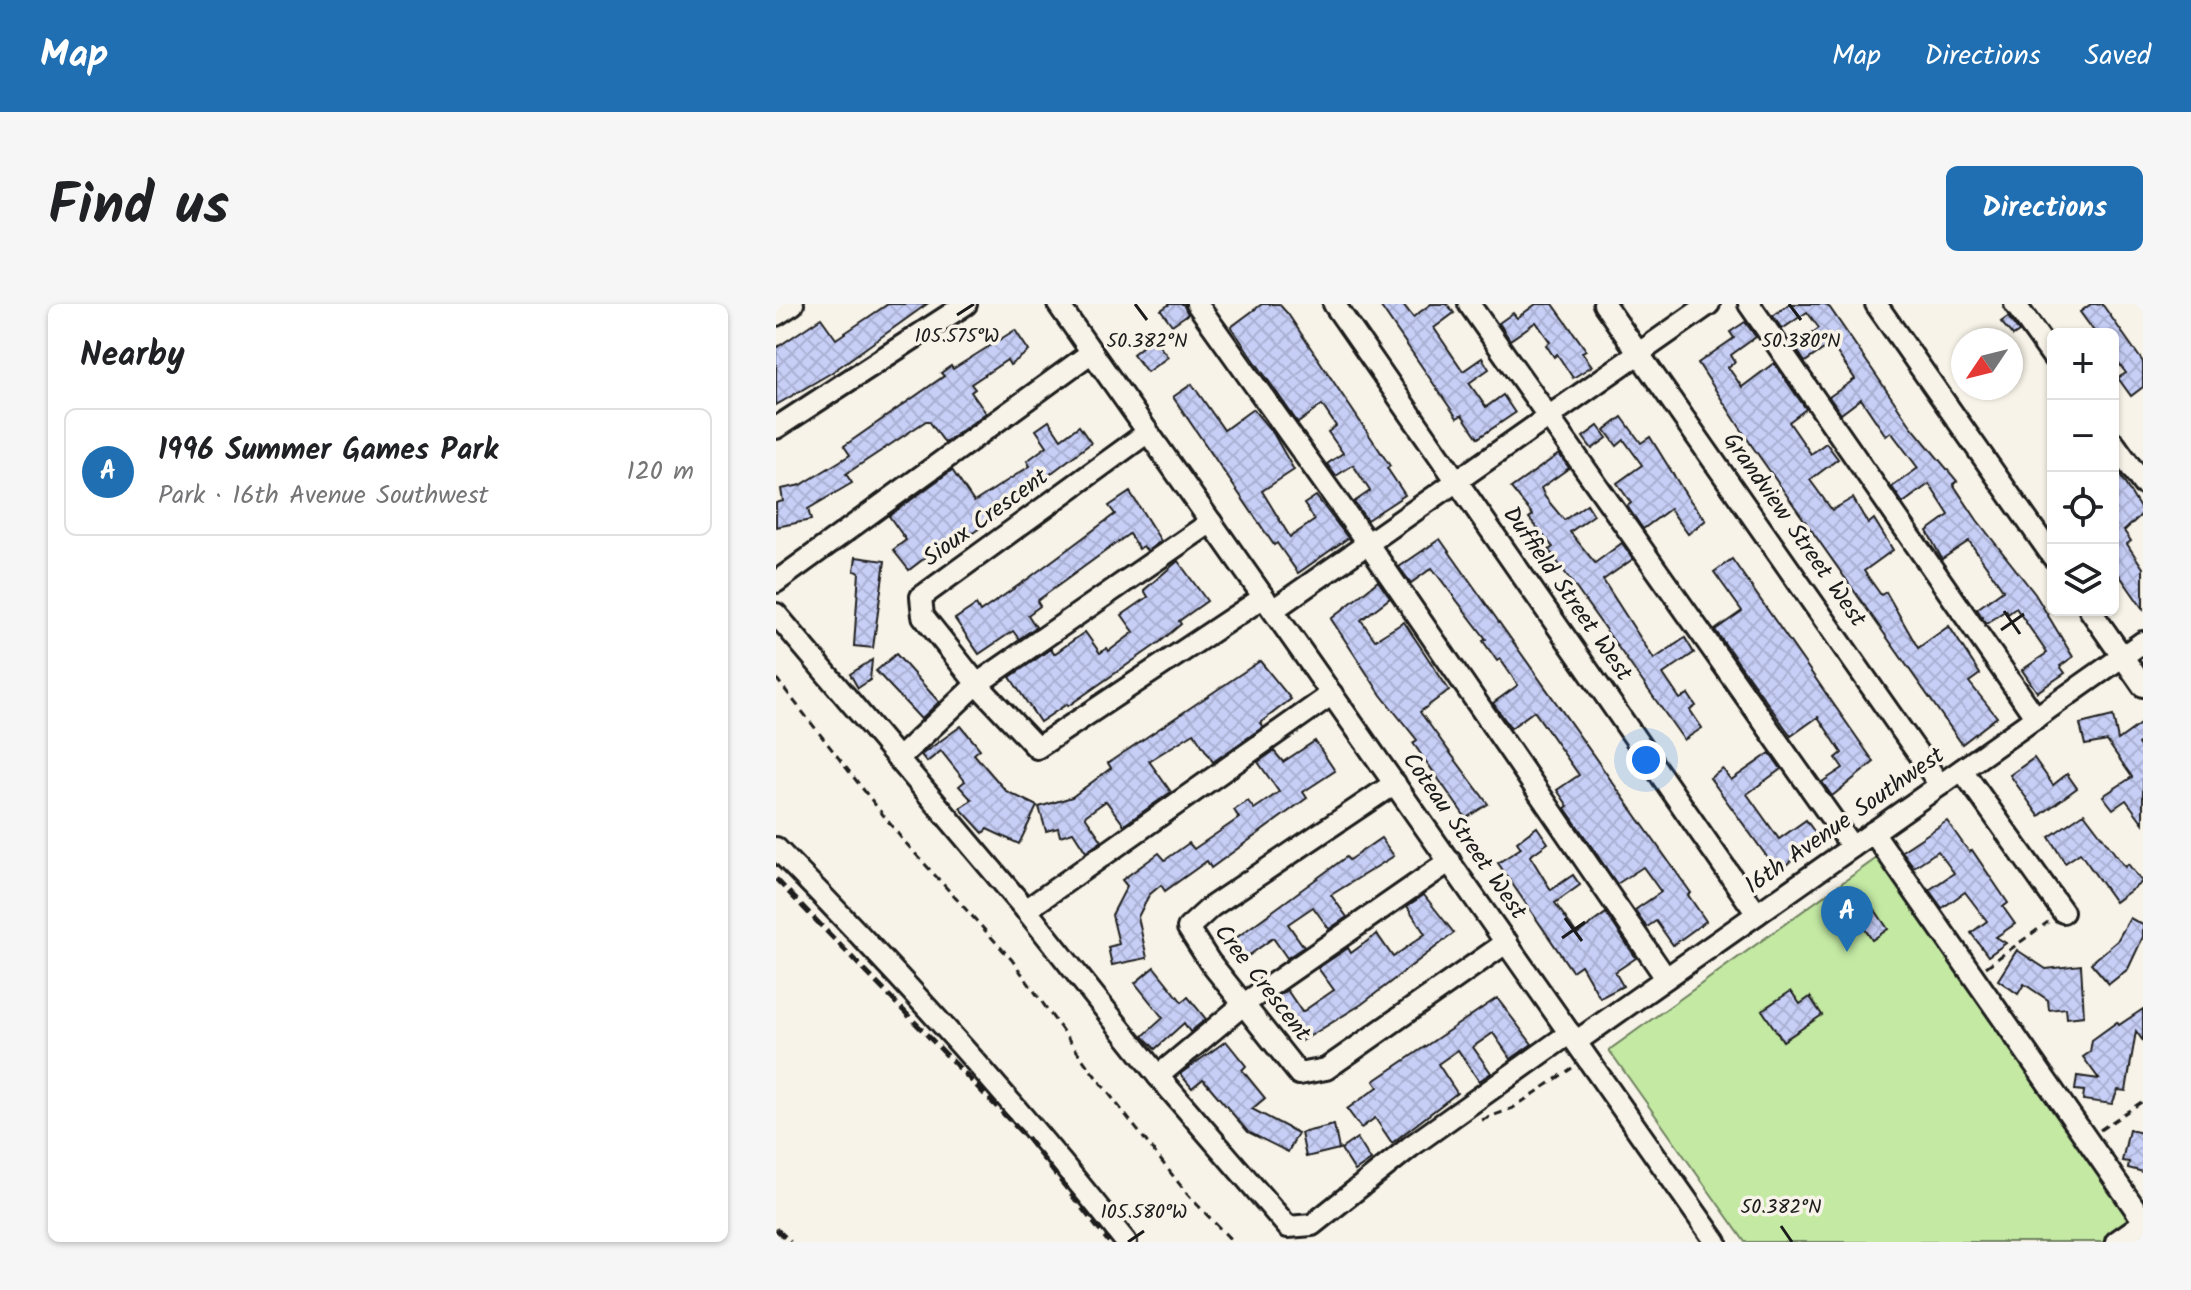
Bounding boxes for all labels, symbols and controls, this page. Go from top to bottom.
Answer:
text: Map [40,26,109,86]
text: Map [1832,34,1881,79]
text: Directions [1925,34,2041,79]
text: Saved [2085,34,2151,79]
text: Find us [48,163,229,253]
button: Directions [1946,166,2143,251]
text: 105.575°W [915,321,999,353]
text: 50.382°N [1107,326,1187,358]
text: 50.380°N [1761,326,1841,358]
north arrow [1951,328,2023,400]
map controls [2047,328,2119,616]
button: + [2047,328,2119,400]
text: Nearby [80,329,185,383]
button: − [2047,400,2119,472]
street label: Grandview Street West [1712,424,1877,636]
text: 1996 Summer Games Park [158,427,498,475]
text: A [100,451,116,493]
text: 120 m [627,451,694,493]
street label: Sioux Crescent [915,458,1058,577]
button: locate [2047,472,2119,544]
text: Park · 16th Avenue Southwest [158,475,489,517]
street label: Duffield Street West [1492,498,1643,690]
button: layers [2047,544,2119,616]
street label: 16th Avenue Southwest [1737,737,1954,905]
your location [1626,740,1666,780]
street label: Coteau Street West [1391,744,1537,929]
pin: A [1821,886,1873,952]
street label: Cree Crescent [1203,916,1321,1051]
text: 50.382°N [1741,1192,1821,1224]
text: 105.580°W [1101,1197,1187,1229]

